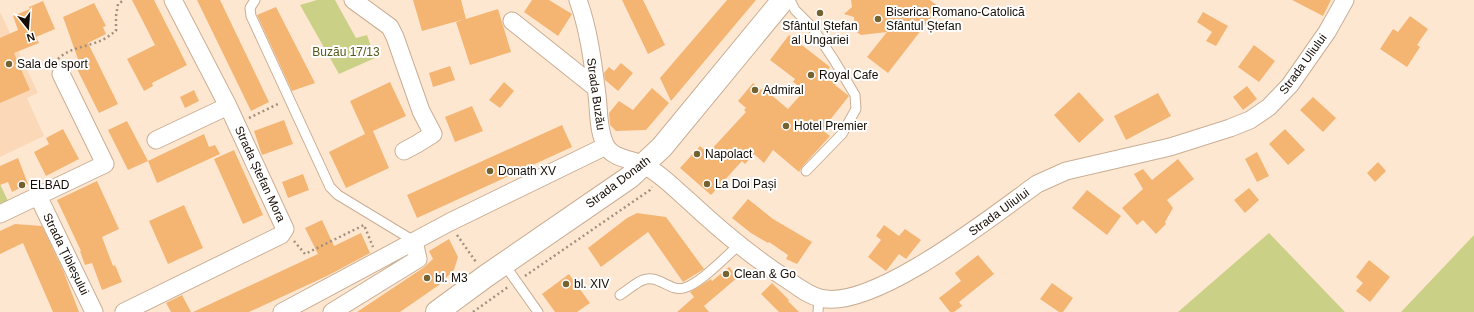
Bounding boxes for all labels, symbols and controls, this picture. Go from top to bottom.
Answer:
place label: Biserica Romano-Catolică Sfântul Ștefan [886,5,1025,33]
north arrow [8,8,48,48]
marker: Sfântul Ștefan al Ungariei [815,8,825,18]
marker: Biserica Romano-Catolică Sfântul Ștefan [873,14,883,24]
place label: Sfântul Ștefan al Ungariei [782,19,858,47]
text: N [25,31,36,44]
street label: Strada Uliului [1276,31,1330,97]
park label: Buzău 17/13 [312,45,380,59]
place label: Sala de sport [17,57,88,71]
street label: Strada Buzău [584,57,608,131]
marker: Sala de sport [4,59,14,69]
place label: Royal Cafe [819,68,879,82]
marker: Royal Cafe [806,70,816,80]
place label: Admiral [763,83,804,97]
marker: Admiral [750,85,760,95]
place label: Hotel Premier [794,119,867,133]
marker: Hotel Premier [781,121,791,131]
street label: Strada Ștefan Mora [232,124,288,224]
place label: Napolact [705,147,753,161]
marker: Napolact [692,149,702,159]
street label: Strada Donath [583,153,653,211]
place label: Donath XV [498,164,556,178]
marker: Donath XV [485,166,495,176]
place label: La Doi Pași [715,177,776,191]
place label: ELBAD [30,178,70,192]
marker: La Doi Pași [702,179,712,189]
marker: ELBAD [17,180,27,190]
street label: Strada Uliului [966,185,1032,239]
street label: Strada Țibleșului [40,211,92,297]
place label: Clean & Go [734,267,796,281]
marker: Clean & Go [721,269,731,279]
place label: bl. M3 [435,271,468,285]
marker: bl. M3 [422,273,432,283]
place label: bl. XIV [574,277,609,291]
marker: bl. XIV [561,279,571,289]

